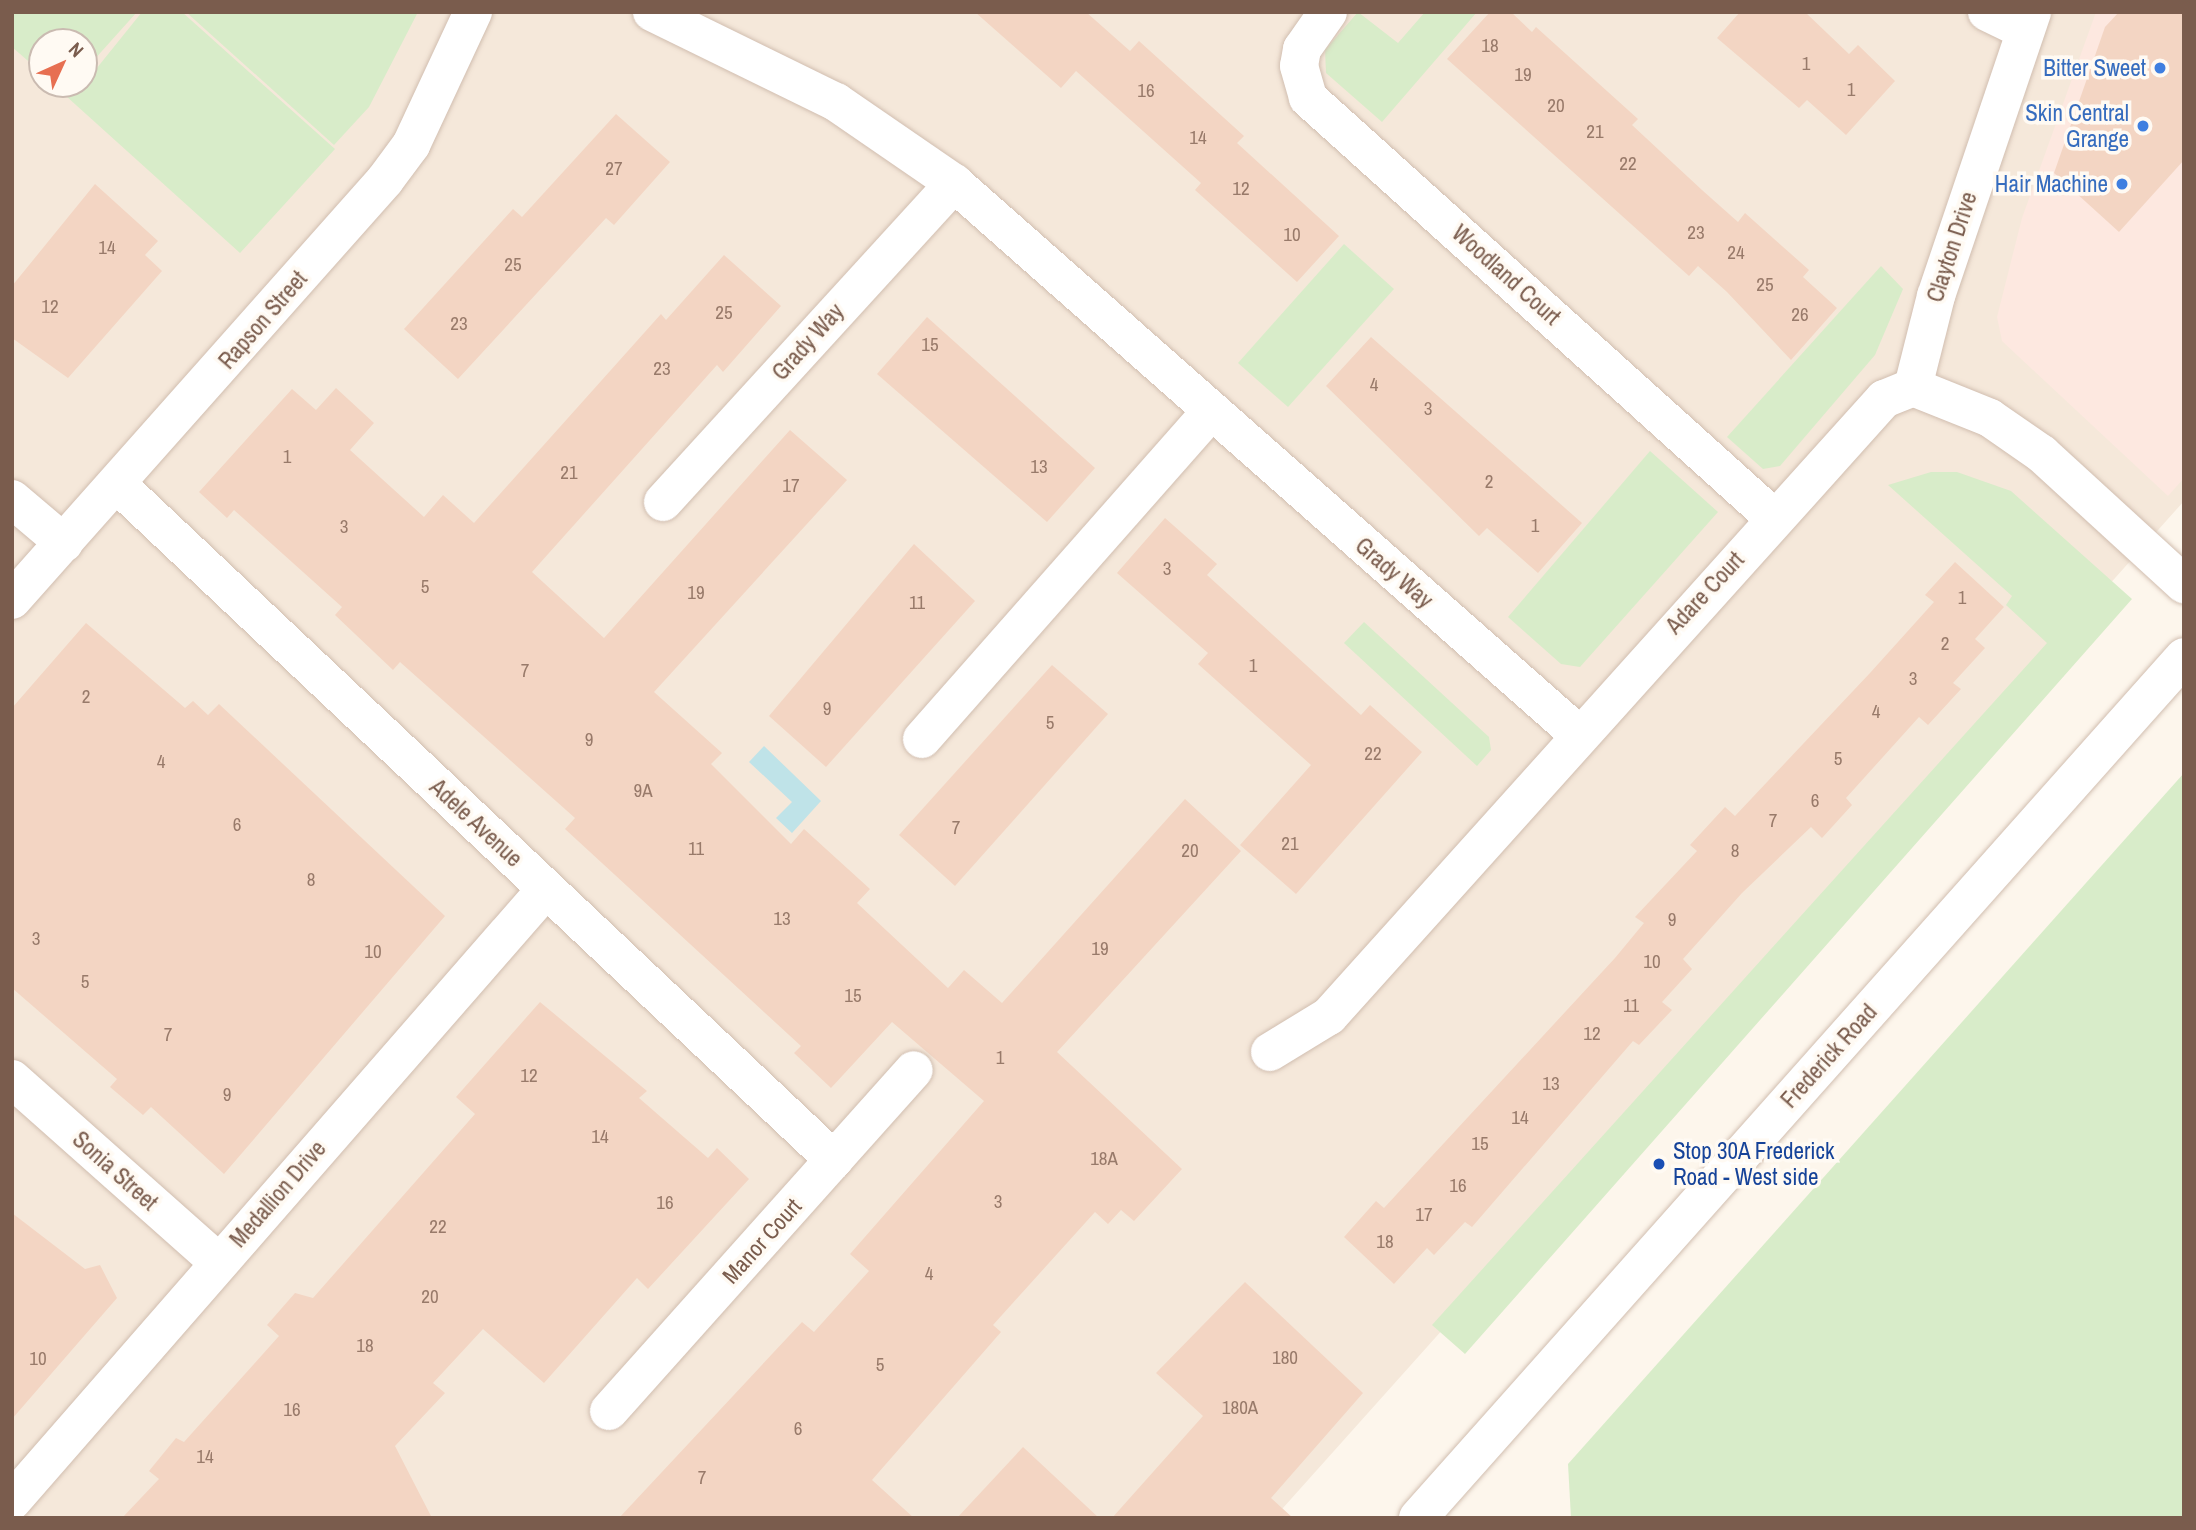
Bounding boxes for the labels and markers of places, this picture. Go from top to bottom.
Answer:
place label: Bitter Sweet [2043,54,2146,82]
marker: Bitter Sweet [2152,60,2168,76]
place label: Skin Central Grange [2025,99,2129,153]
marker: Skin Central Grange [2135,118,2151,134]
place label: Hair Machine [1995,170,2108,198]
marker: Hair Machine [2114,176,2130,192]
place label: Stop 30A Frederick Road - West side [1673,1137,1835,1191]
marker: Stop 30A Frederick Road - West side [1651,1156,1667,1172]

